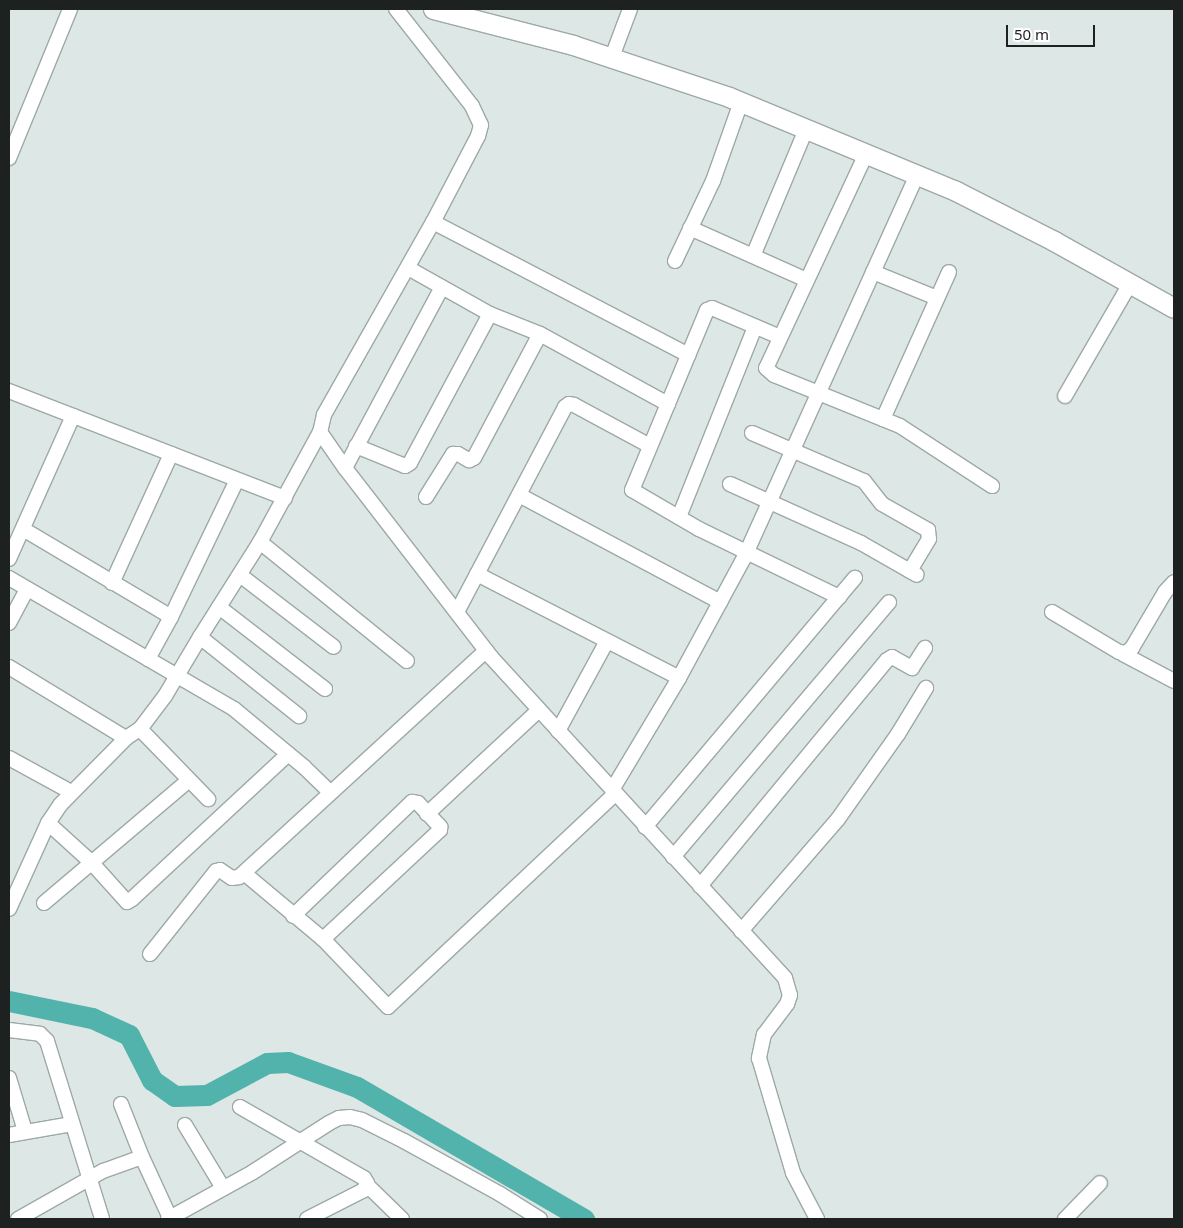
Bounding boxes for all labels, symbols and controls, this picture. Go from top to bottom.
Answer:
scale bar [1008,15,1097,47]
text: 50 m [1014,24,1049,44]

